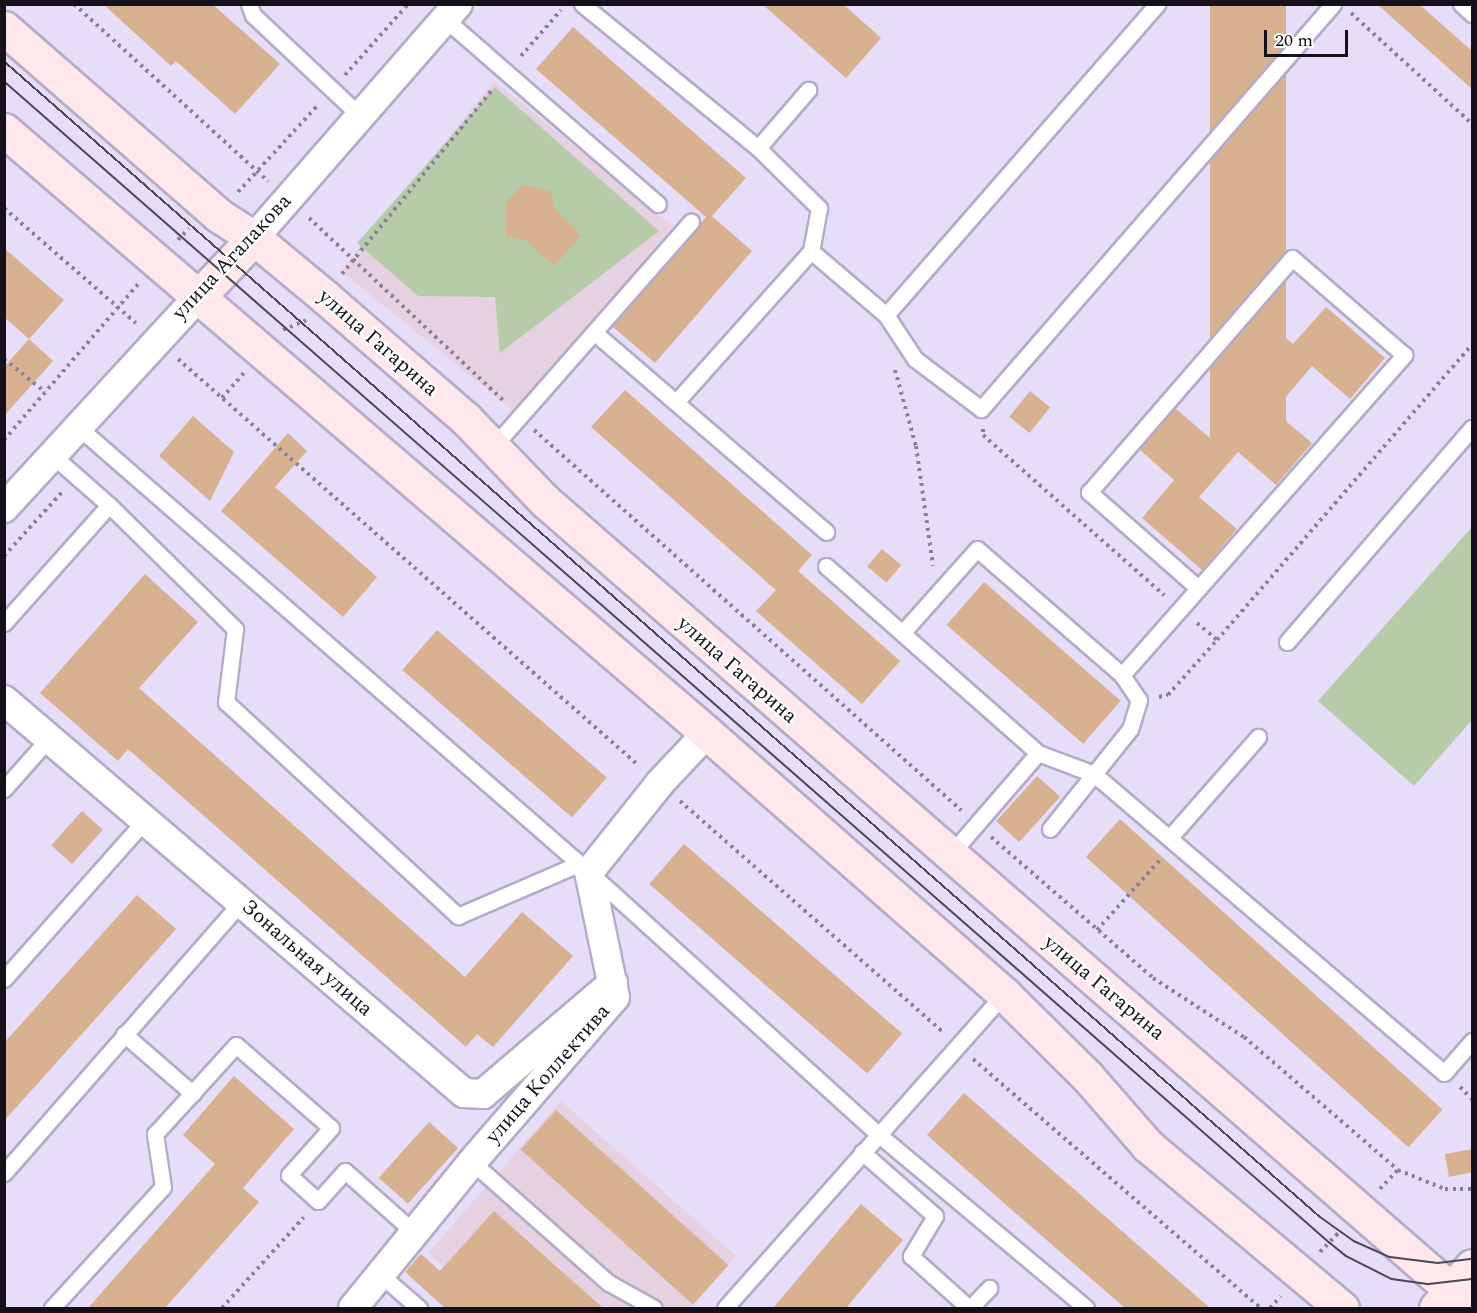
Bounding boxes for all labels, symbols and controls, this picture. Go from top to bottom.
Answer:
scale bar [1267,18,1351,56]
text: 20 m [1275,27,1313,54]
street label: улица Агалакова [167,189,297,325]
street label: улица Гагарина [313,284,443,402]
street label: улица Гагарина [672,611,802,729]
street label: Зональная улица [236,894,378,1022]
street label: улица Гагарина [1038,930,1170,1046]
street label: улица Коллектива [481,999,615,1149]

